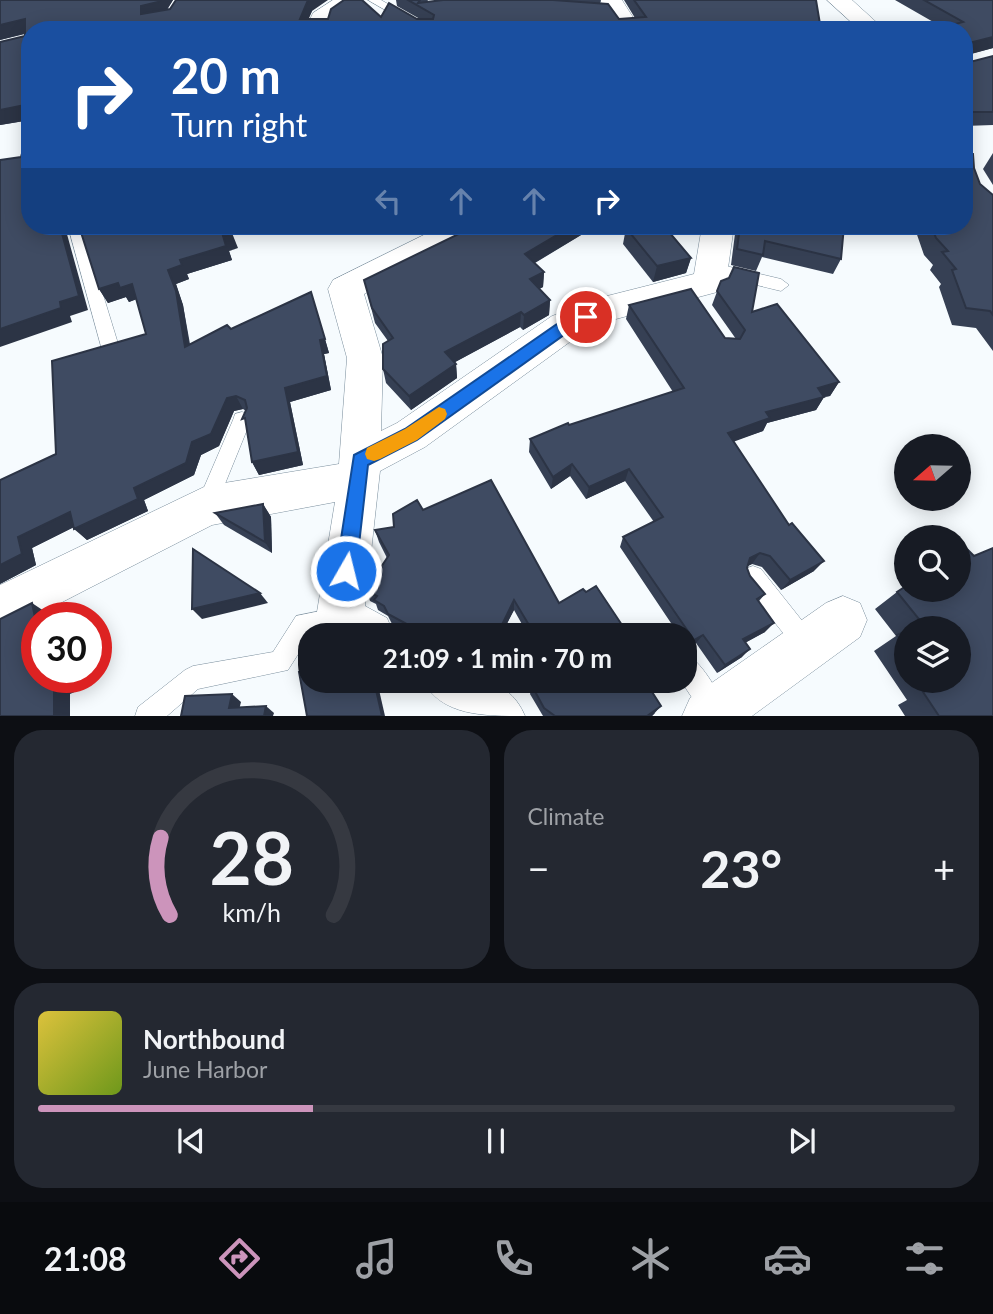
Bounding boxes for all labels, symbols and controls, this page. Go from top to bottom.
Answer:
text: 20 m [171,46,281,104]
icon: right [56,49,147,140]
text: Turn right [171,105,307,144]
icon: left [369,182,407,220]
icon: ahead [442,182,480,220]
icon: ahead [515,182,553,220]
icon: right [588,182,626,220]
pin [556,287,616,347]
icon: arrive [567,298,605,336]
north arrow [894,434,971,511]
map controls [894,434,971,693]
button: search [894,525,971,602]
position arrow [309,534,383,608]
speed limit sign: 30 [21,602,112,693]
button: layers [894,616,971,693]
text: 21:09 · 1 min · 70 m [383,642,612,674]
text: Climate [528,802,604,830]
text: 28 [210,814,294,902]
text: 23° [700,837,782,899]
text: − [528,845,550,891]
text: + [933,845,955,891]
text: km/h [222,897,281,927]
text: Northbound [143,1023,285,1055]
text: June Harbor [143,1055,267,1083]
icon: previous [172,1122,210,1160]
icon: pause [477,1122,515,1160]
icon: next [783,1122,821,1160]
icon: directions [215,1234,264,1283]
icon: music [352,1234,401,1283]
icon: phone [489,1234,538,1283]
icon: climate [626,1234,675,1283]
icon: car [763,1234,812,1283]
icon: filters [900,1234,949,1283]
text: 21:08 [44,1239,127,1278]

